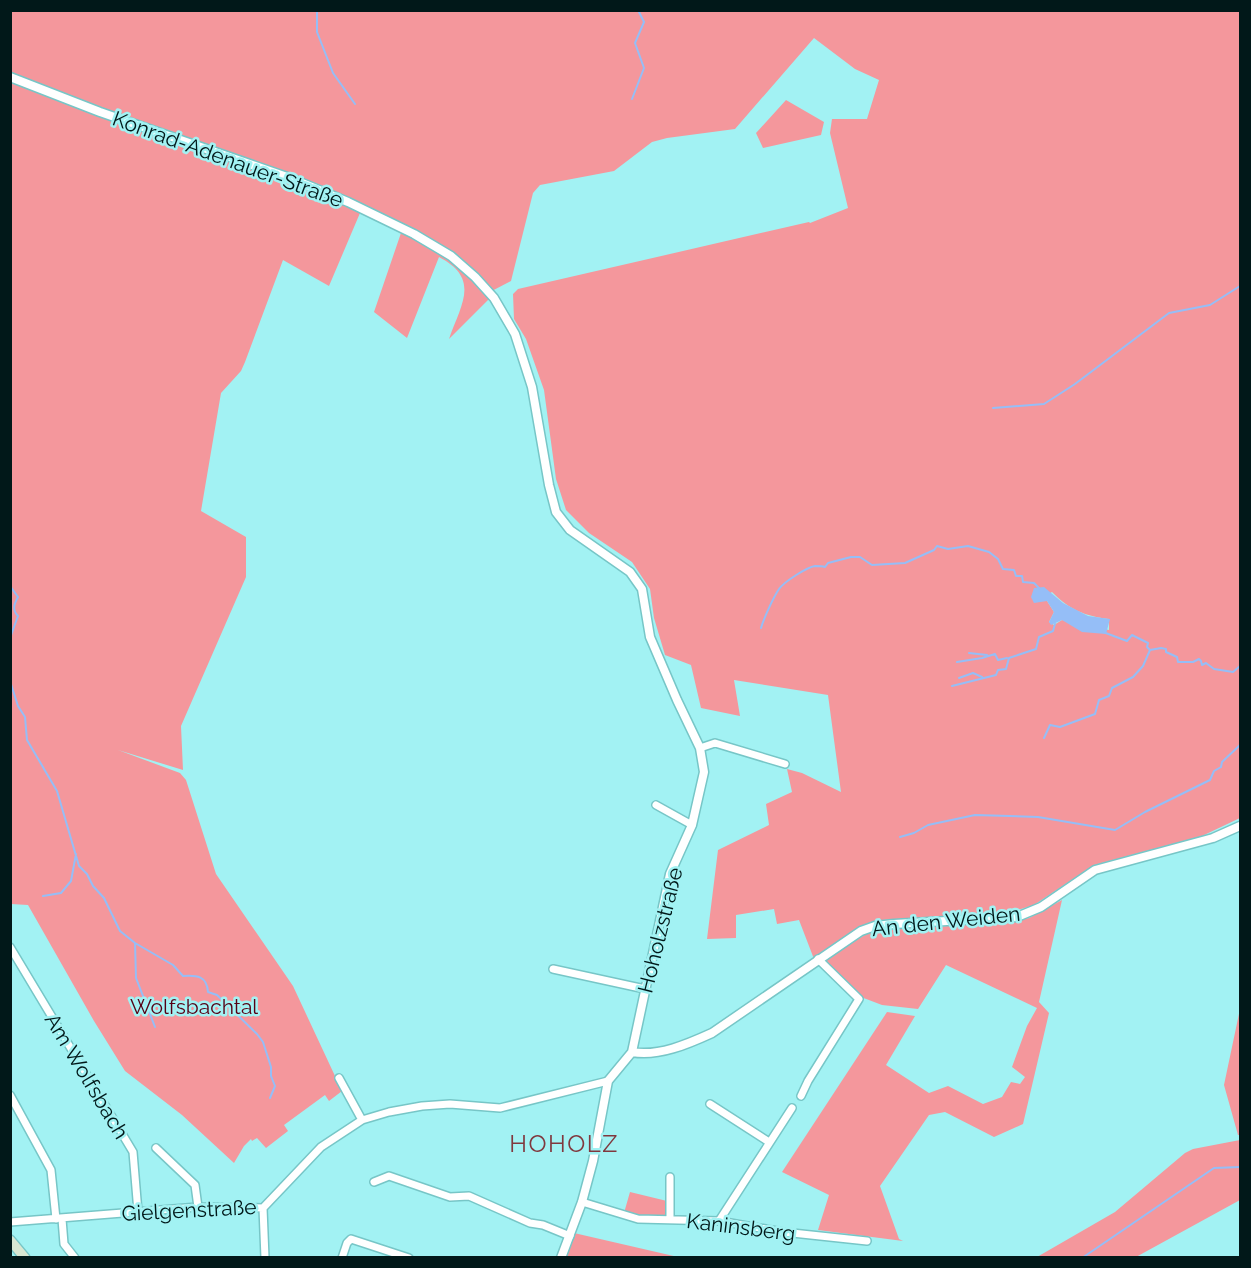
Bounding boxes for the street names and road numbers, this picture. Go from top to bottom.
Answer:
street label: Konrad-Adenauer-Straße [109,106,347,212]
street label: Hoholzstraße [632,865,688,995]
street label: An den Weiden [871,901,1021,941]
street label: Am Wolfsbach [40,1009,134,1143]
street label: Gielgenstraße [121,1194,257,1226]
street label: Kaninsberg [685,1208,797,1246]

